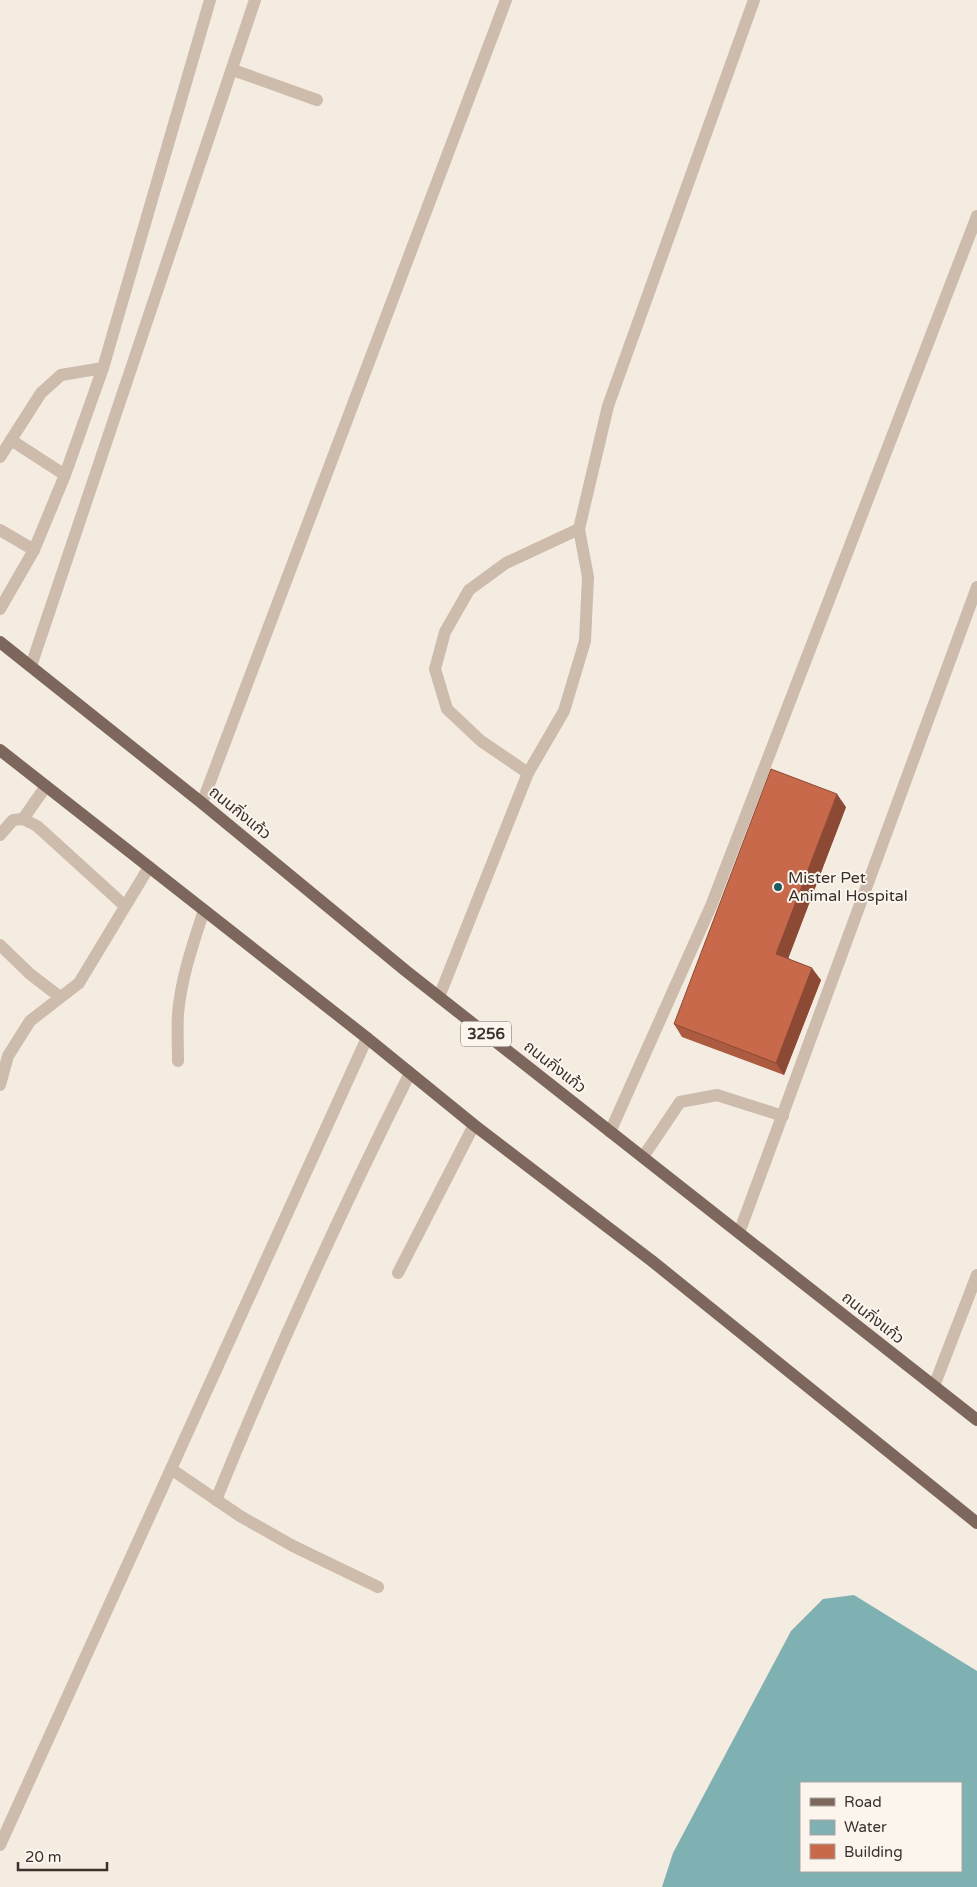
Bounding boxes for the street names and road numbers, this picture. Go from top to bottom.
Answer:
street label: ถนนกิ่งแก้ว [205,781,276,844]
road number: 3256 [461,1022,511,1046]
street label: ถนนกิ่งแก้ว [520,1036,591,1098]
street label: ถนนกิ่งแก้ว [838,1287,909,1349]

